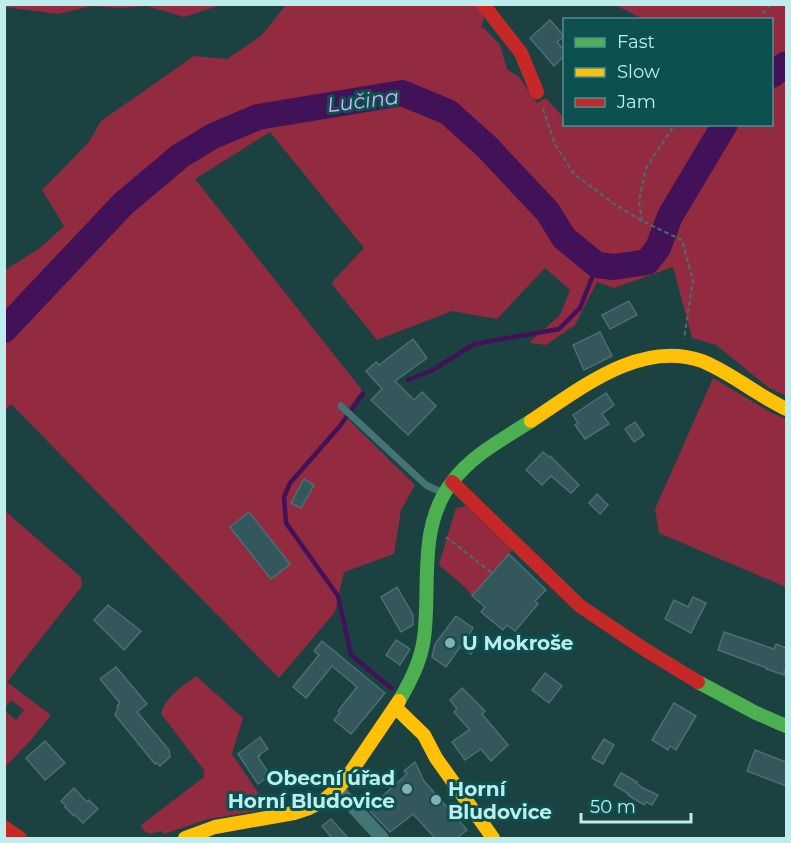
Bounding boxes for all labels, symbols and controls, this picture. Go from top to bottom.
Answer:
legend [563,18,773,126]
text: Fast [617,31,655,53]
text: Slow [617,61,660,83]
water label: Lučina [326,84,400,117]
text: Jam [616,91,656,113]
place label: U Mokroše [462,631,573,655]
marker: U Mokroše [443,636,457,650]
place label: Obecní úřad Horní Bludovice [228,766,395,813]
place label: Horní Bludovice [448,777,552,824]
marker: Obecní úřad Horní Bludovice [400,782,414,796]
scale bar [581,786,690,824]
marker: Horní Bludovice [429,793,443,807]
text: 50 m [590,796,636,818]

